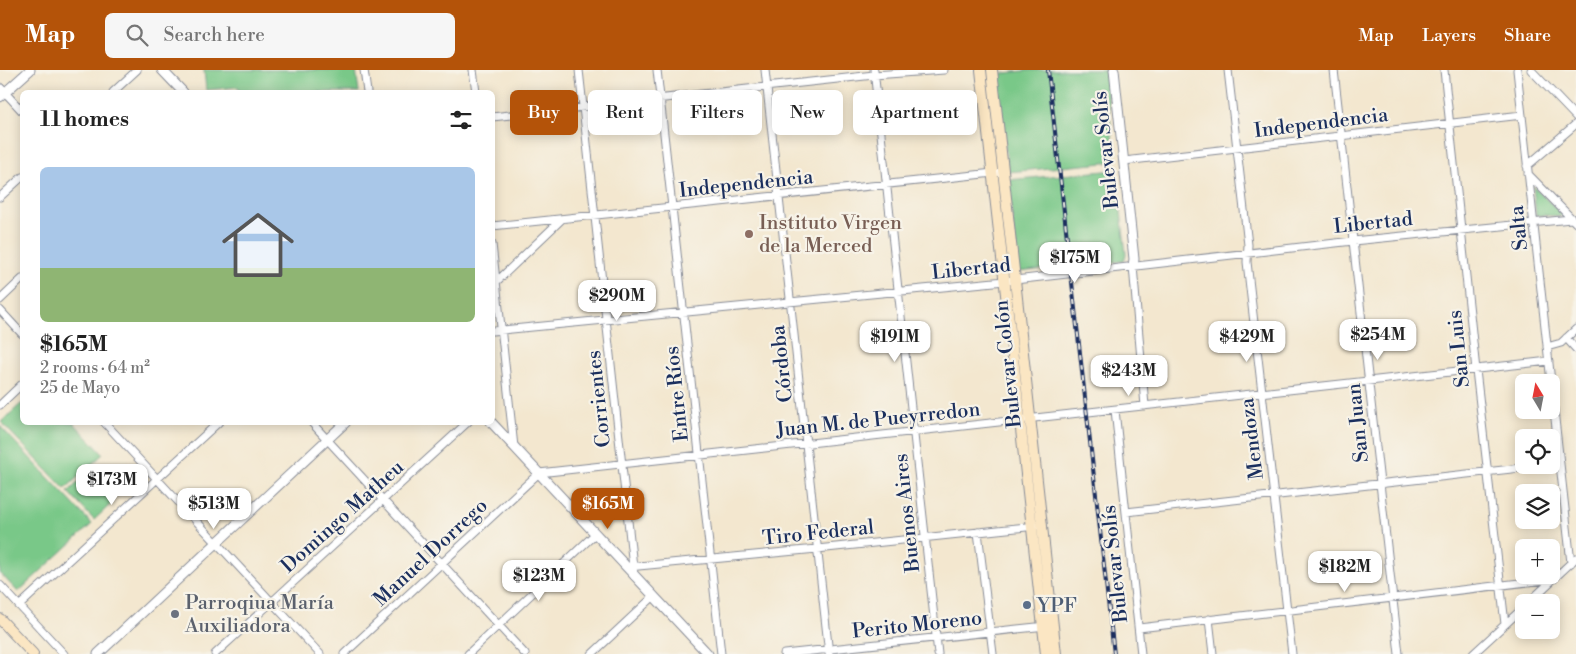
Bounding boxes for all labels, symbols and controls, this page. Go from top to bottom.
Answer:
search box [105,13,455,58]
text: Map [25,20,75,50]
icon: search [123,21,151,49]
text: Search here [163,23,265,47]
text: Map [1359,24,1394,47]
text: Layers [1422,24,1476,47]
text: Share [1504,24,1551,47]
chip: Buy [510,90,578,135]
chip: Rent [588,90,662,135]
chip: Filters [672,90,762,135]
chip: New [772,90,843,135]
chip: Apartment [853,90,977,135]
street label: Bulevar Solís [1088,90,1125,211]
street label: Independencia [1253,103,1390,144]
icon: filters [447,106,475,134]
text: 11 homes [40,107,129,133]
street label: Independencia [678,165,815,204]
icon: home [213,200,303,290]
street label: Salta [1505,203,1534,252]
street label: Libertad [1332,207,1415,240]
place label: Instituto Virgen de la Merced [759,211,902,259]
marker: Instituto Virgen de la Merced [743,228,755,240]
pin: $175M [1040,242,1110,284]
text: $175M [1050,248,1100,268]
street label: Libertad [930,253,1013,286]
pin: $290M [582,280,652,322]
text: $290M [589,286,645,306]
street label: Bulevar Colón [989,299,1028,430]
street label: San Luis [1443,309,1476,389]
pin: $254M [1343,318,1413,361]
pin: $191M [860,320,930,363]
pin: $429M [1212,320,1282,363]
street label: Córdoba [766,323,799,404]
text: $254M [1350,325,1406,345]
text: $191M [871,327,919,347]
text: $429M [1219,327,1275,347]
text: $165M [40,332,108,358]
street label: Entre Ríos [660,345,695,443]
street label: Corrientes [582,349,617,449]
pin: $243M [1094,354,1164,397]
text: 2 rooms · 64 m² [40,358,150,378]
text: $243M [1102,361,1156,381]
north arrow [1515,374,1560,419]
map controls [1515,374,1560,639]
text: 25 de Mayo [40,378,120,398]
street label: San Juan [1342,382,1375,464]
street label: Mendoza [1235,396,1270,481]
street label: Juan M. de Pueyrredon [774,397,982,444]
button: locate [1515,429,1560,474]
street label: Buenos Aires [889,452,926,574]
street label: Domingo Matheu [276,455,410,579]
pin: $173M [77,464,147,506]
text: $173M [87,470,137,490]
button: layers [1515,484,1560,529]
pin: $513M [179,488,249,530]
pin: $165M [573,488,643,530]
text: $513M [188,494,240,514]
street label: Manuel Dorrego [369,494,493,612]
text: $165M [582,494,634,514]
street label: Bulevar Solís [1097,504,1134,625]
street label: Tiro Federal [761,515,875,552]
button: + [1515,539,1560,584]
pin: $182M [1310,550,1380,593]
text: $182M [1319,557,1371,577]
pin: $123M [504,560,574,602]
text: $123M [513,566,565,586]
place label: Parroqiua María Auxiliadora [184,591,335,639]
place label: YPF [1036,594,1077,619]
button: − [1515,594,1560,639]
marker: YPF [1021,599,1033,611]
street label: Perito Moreno [851,606,983,645]
marker: Parroqiua María Auxiliadora [169,608,181,620]

